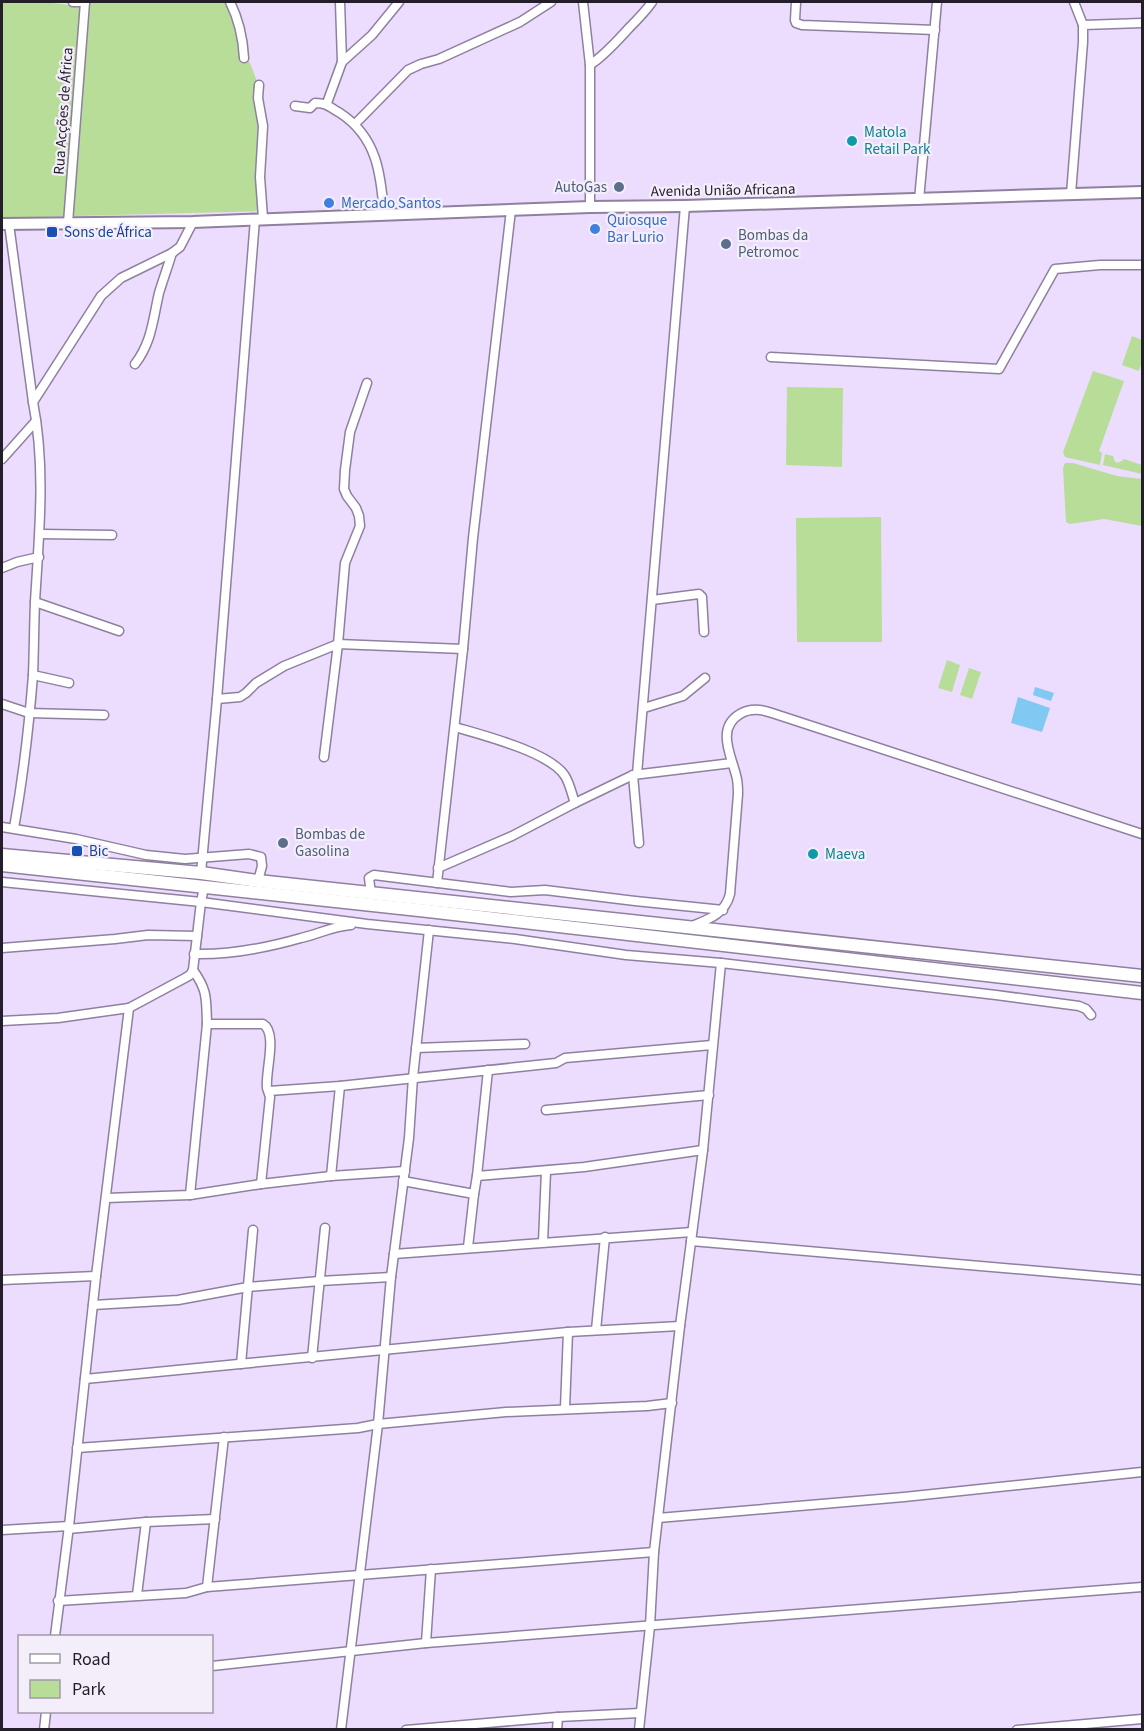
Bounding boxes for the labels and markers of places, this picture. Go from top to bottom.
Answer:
place label: Matola Retail Park [864,122,931,160]
marker: Matola Retail Park [845,134,859,148]
place label: AutoGas [555,177,607,198]
marker: AutoGas [612,180,626,194]
place label: Mercado Santos [341,193,441,214]
marker: Mercado Santos [322,196,336,210]
place label: Quiosque Bar Lurio [607,210,667,248]
place label: Sons de África [64,222,152,243]
marker: Quiosque Bar Lurio [588,222,602,236]
marker: Sons de África [45,225,59,239]
place label: Bombas da Petromoc [738,225,808,263]
marker: Bombas da Petromoc [719,237,733,251]
place label: Bombas de Gasolina [295,824,365,862]
marker: Bombas de Gasolina [276,836,290,850]
place label: Bic [89,841,109,862]
marker: Bic [70,844,84,858]
place label: Maeva [825,844,865,865]
marker: Maeva [806,847,820,861]

